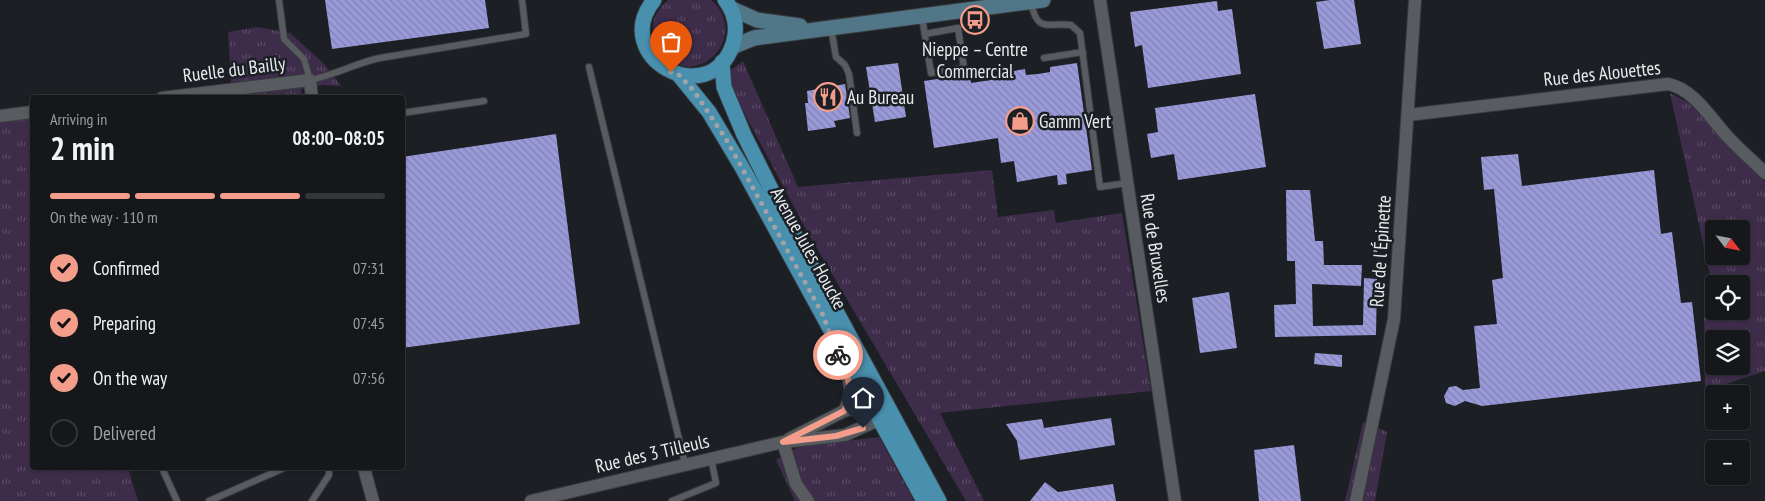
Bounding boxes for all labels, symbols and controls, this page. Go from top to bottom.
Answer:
bus stop icon: Nieppe – Centre Commercial [960,5,990,35]
pin [650,21,692,72]
icon: bag [657,28,685,56]
place label: Nieppe – Centre Commercial [922,37,1028,83]
street label: Ruelle du Bailly [181,51,287,87]
street label: Rue des Alouettes [1542,55,1662,91]
restaurant icon: Au Bureau [813,82,843,112]
place label: Au Bureau [847,85,914,109]
shop icon: Gamm Vert [1005,106,1035,136]
text: Arriving in [50,109,107,129]
place label: Gamm Vert [1039,109,1112,133]
text: 08:00–08:05 [292,126,385,150]
text: 2 min [50,127,115,169]
street label: Avenue Jules Houcke [766,183,853,313]
street label: Rue de Bruxelles [1136,192,1176,304]
street label: Rue de l'Épinette [1364,194,1396,308]
text: On the way · 110 m [50,207,158,227]
north arrow [1705,220,1750,265]
map controls [1705,220,1750,485]
icon: check [50,254,78,282]
text: Confirmed [93,256,160,280]
text: 07:31 [353,258,385,278]
button: locate [1705,275,1750,320]
icon: check [50,309,78,337]
text: Preparing [93,311,156,335]
text: 07:45 [353,313,385,333]
courier [813,330,863,380]
button: layers [1705,330,1750,375]
icon: bike [824,341,852,369]
icon: check [50,364,78,392]
text: On the way [93,366,167,390]
text: 07:56 [353,368,385,388]
pin [842,377,884,428]
icon: home [849,384,877,412]
button: + [1705,385,1750,430]
text: Delivered [93,421,156,445]
street label: Rue des 3 Tilleuls [593,428,711,478]
button: − [1705,440,1750,485]

